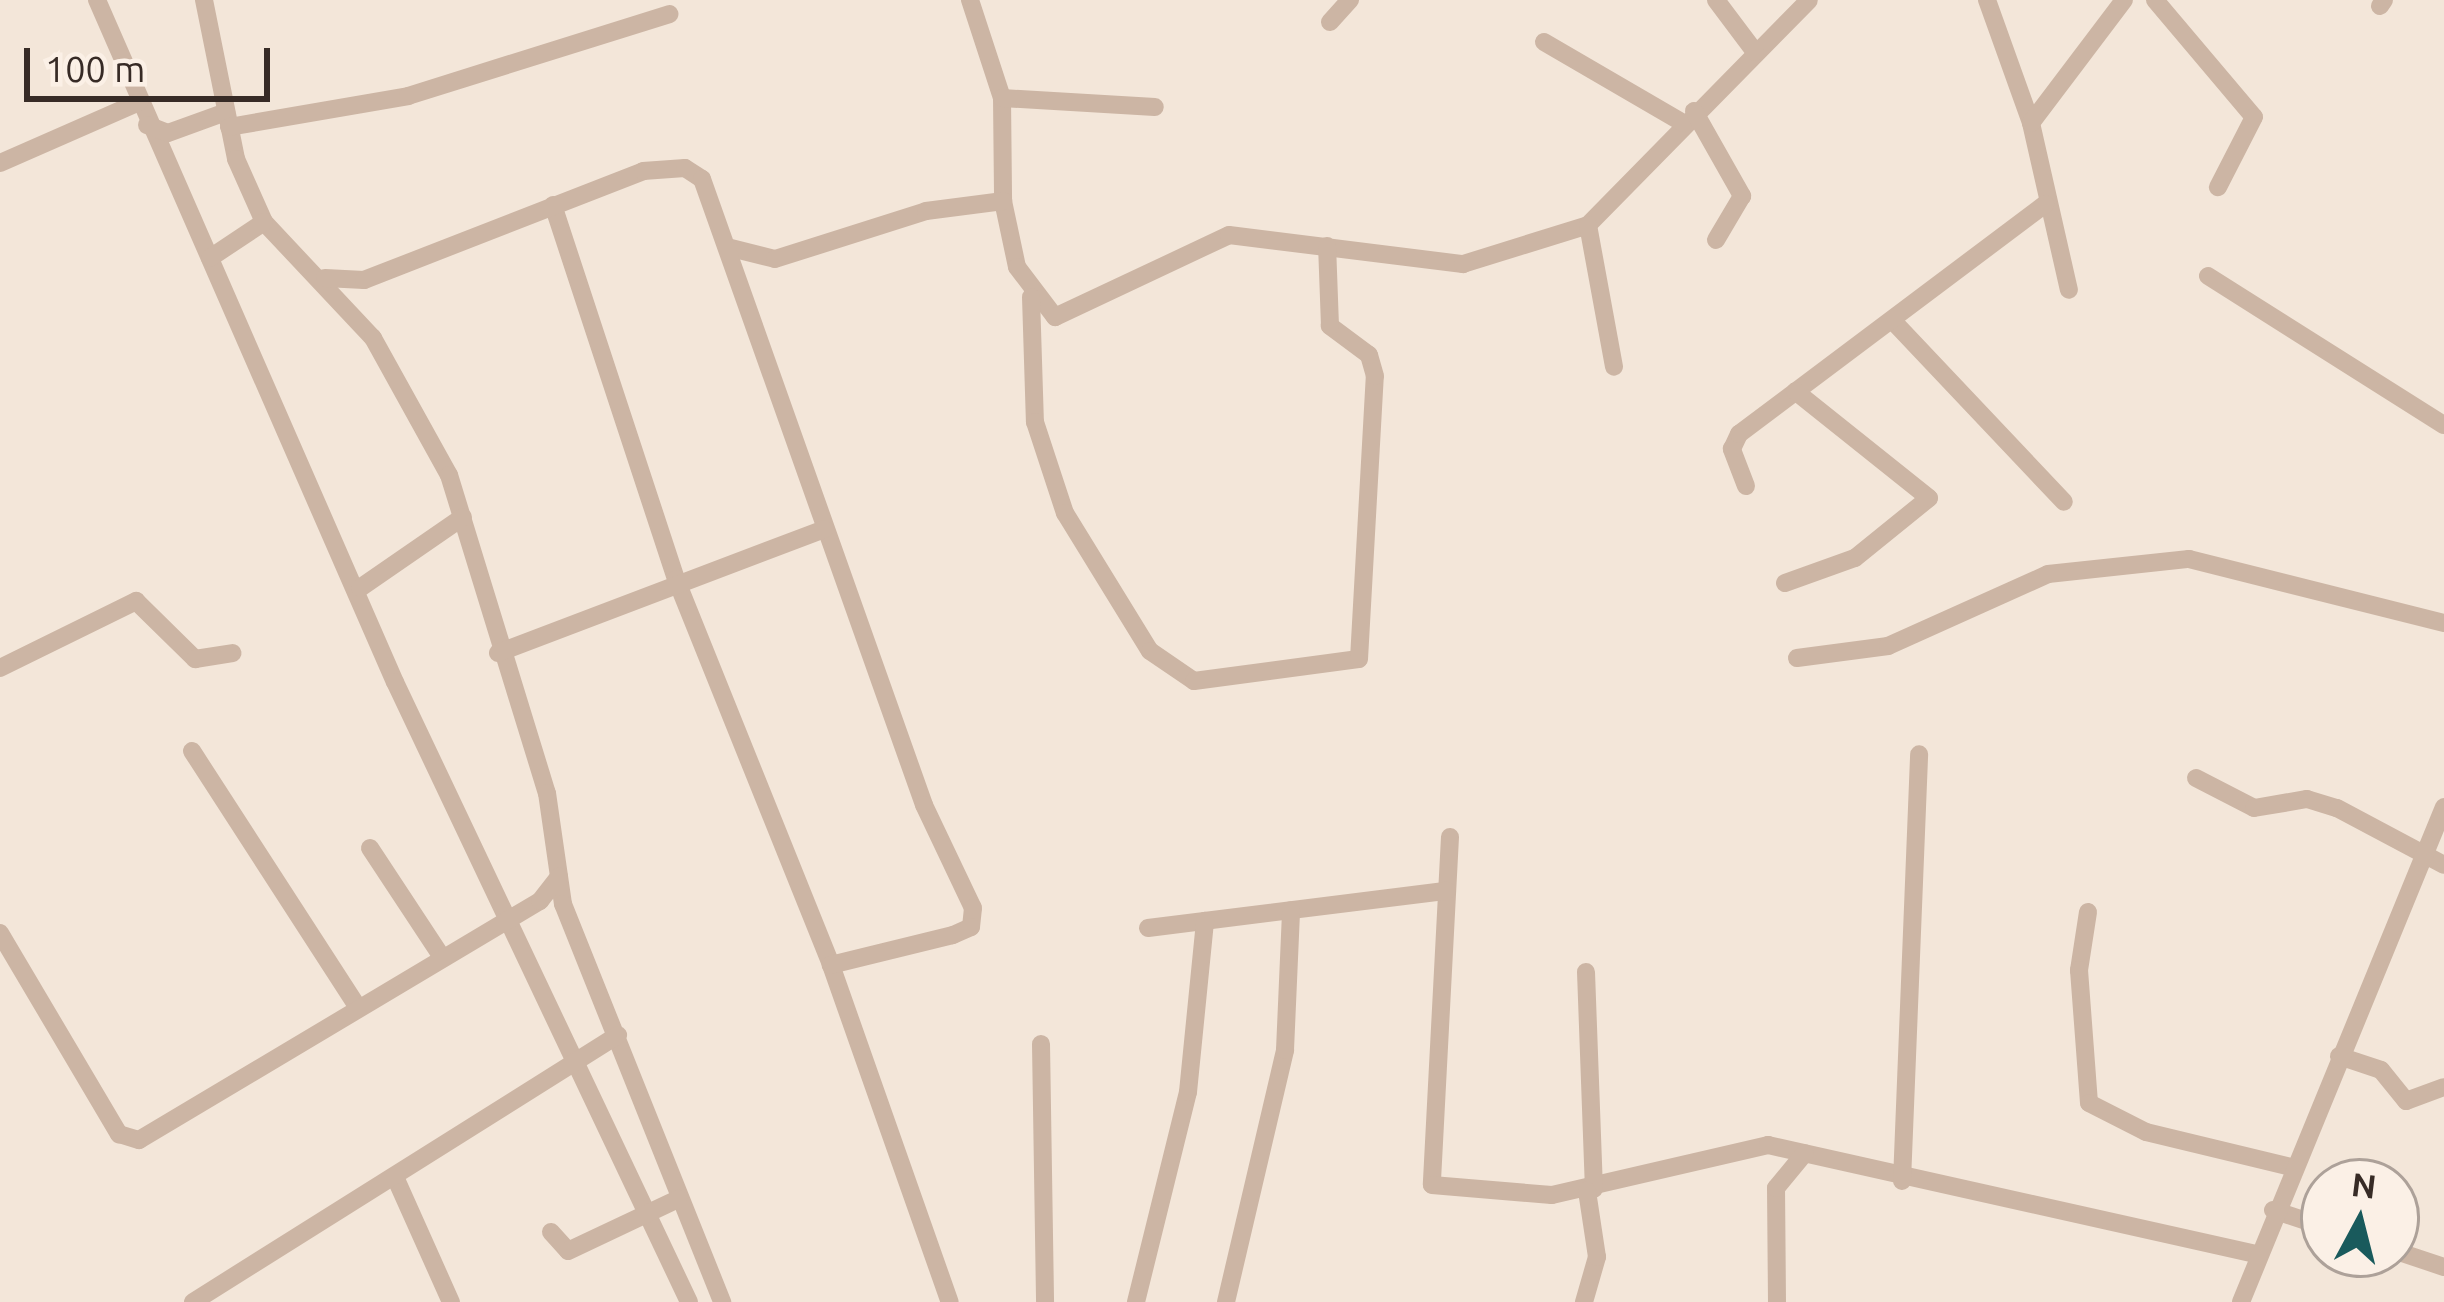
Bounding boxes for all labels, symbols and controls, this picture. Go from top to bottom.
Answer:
scale bar [30,24,276,98]
text: 100 m [45,48,145,89]
north arrow [2300,1158,2420,1278]
text: N [2350,1165,2379,1205]

